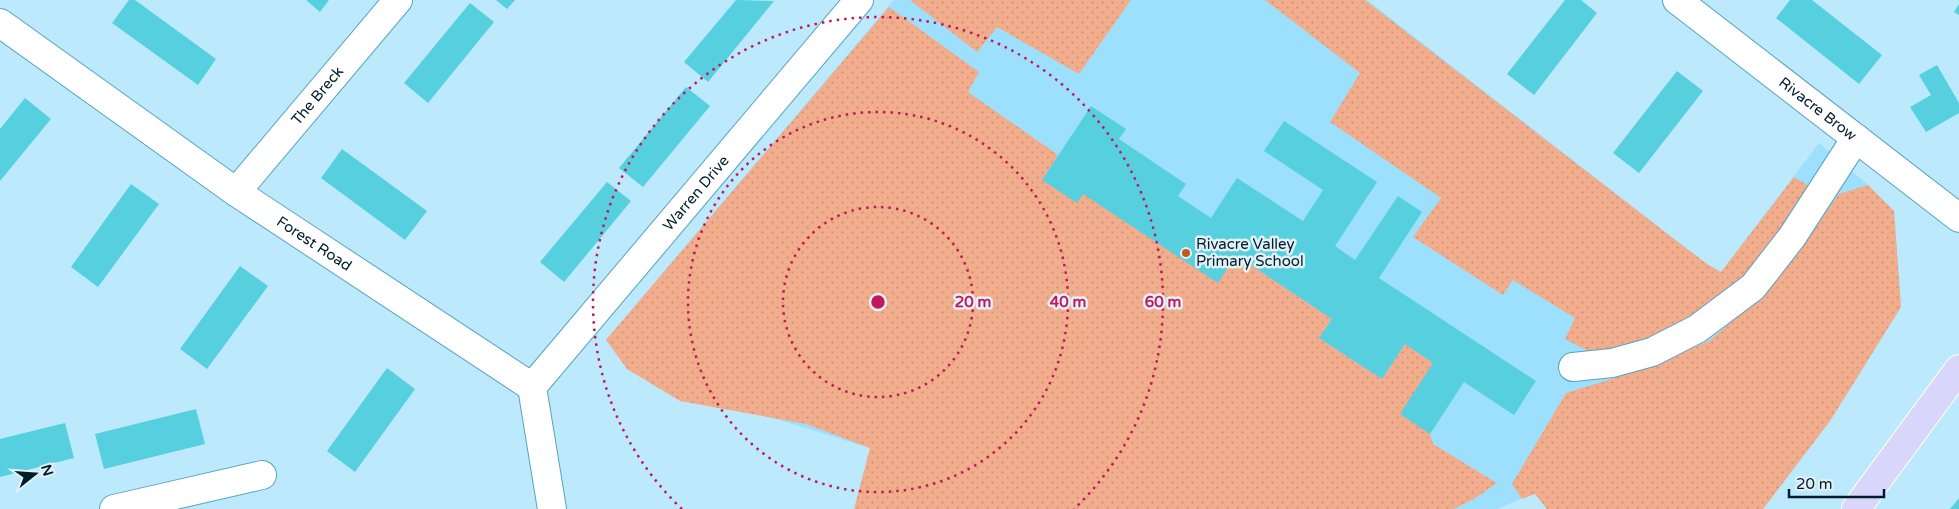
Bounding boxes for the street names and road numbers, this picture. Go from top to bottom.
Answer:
street label: The Breck [287,63,347,129]
street label: Rivacre Brow [1775,73,1860,145]
street label: Warren Drive [659,152,733,234]
street label: Forest Road [273,212,355,275]

